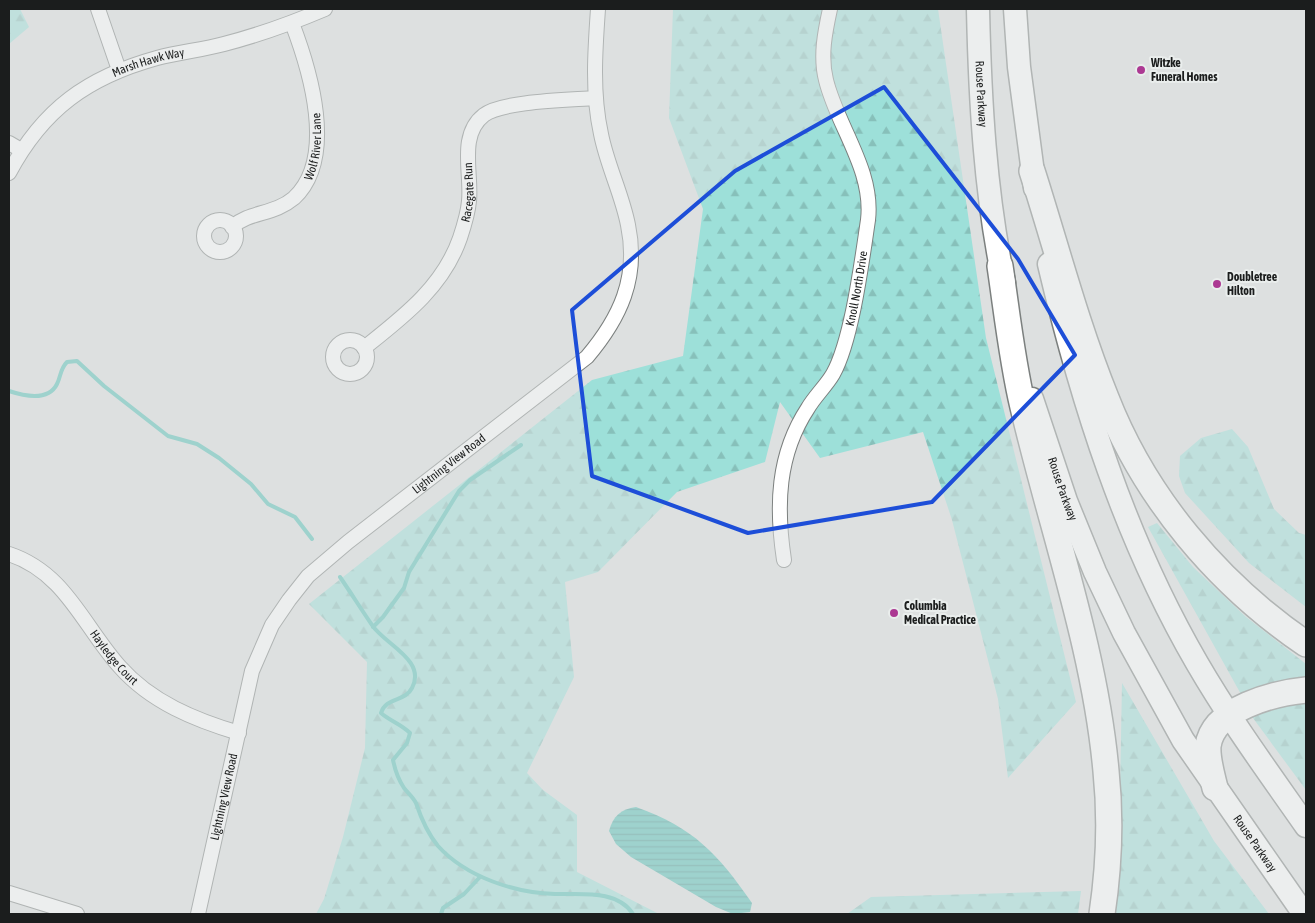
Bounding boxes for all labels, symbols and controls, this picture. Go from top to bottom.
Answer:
street label: Marsh Hawk Way [110,45,185,80]
place label: Witzke Funeral Homes [1150,56,1218,84]
street label: Rouse Parkway [973,60,990,128]
marker: Witzke Funeral Homes [1135,64,1147,76]
street label: Wolf River Lane [301,112,324,182]
street label: Racegate Run [458,162,476,224]
street label: Knoll North Drive [843,250,870,327]
place label: Doubletree Hilton [1227,270,1278,298]
marker: Doubletree Hilton [1211,278,1223,290]
street label: Lightning View Road [409,431,488,497]
street label: Rouse Parkway [1045,455,1080,523]
place label: Columbia Medical Practice [904,599,977,627]
marker: Columbia Medical Practice [888,607,900,619]
street label: Hayledge Court [87,627,141,688]
street label: Lightning View Road [208,752,241,842]
street label: Rouse Parkway [1230,812,1280,875]

